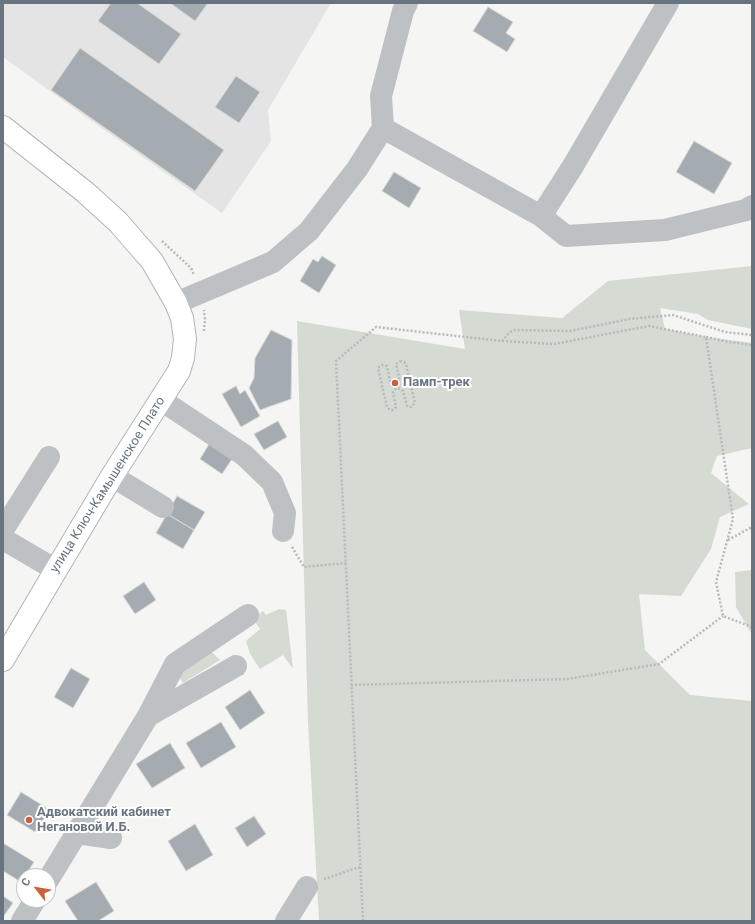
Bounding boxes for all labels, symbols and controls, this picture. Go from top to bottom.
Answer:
place label: Памп-трек [403,375,470,391]
marker: Памп-трек [390,378,400,388]
street label: улица Ключ-Камышенское Плато [47,394,169,576]
place label: Адвокатский кабинет Негановой И.Б. [37,805,171,836]
marker: Адвокатский кабинет Негановой И.Б. [24,815,34,825]
north arrow [16,868,56,908]
text: С [19,876,34,889]

